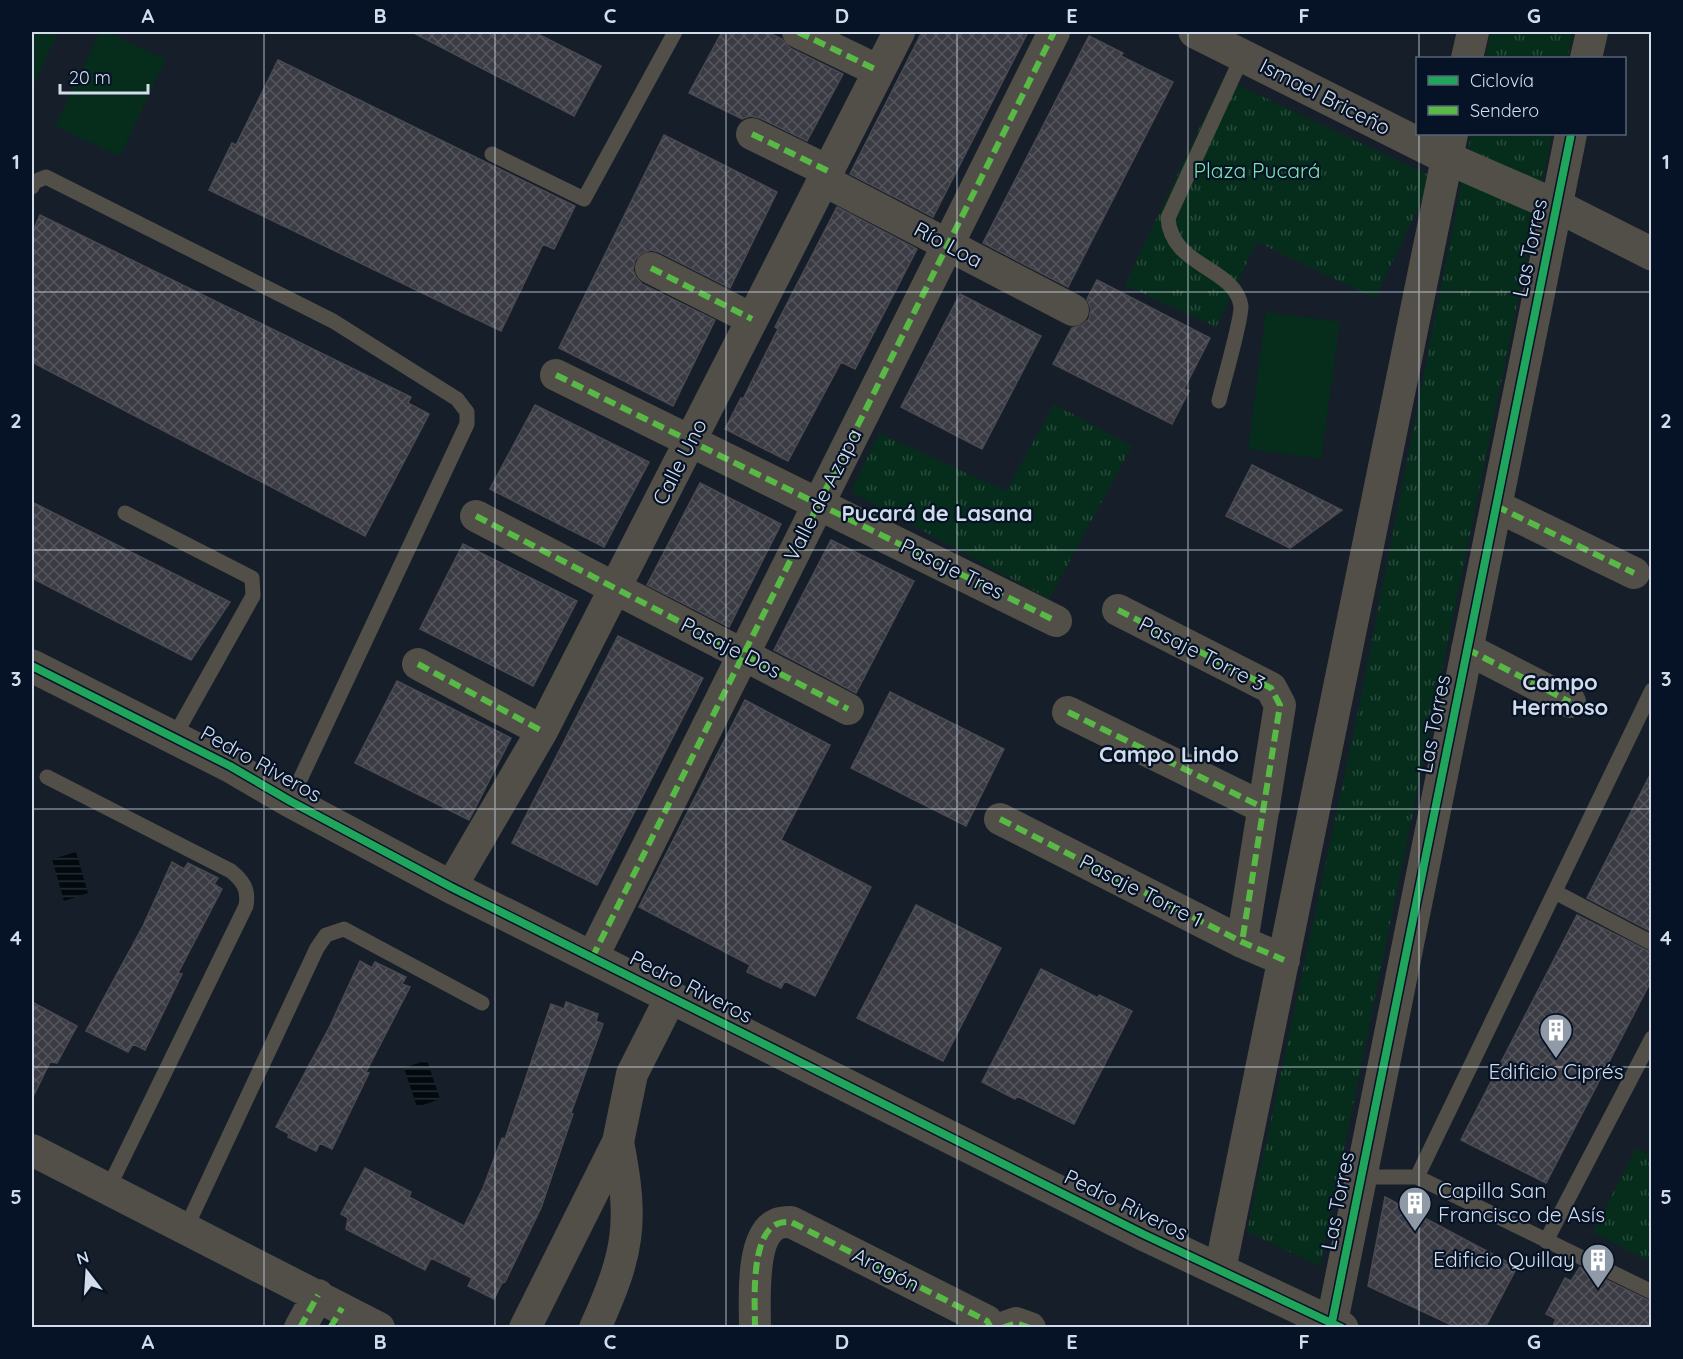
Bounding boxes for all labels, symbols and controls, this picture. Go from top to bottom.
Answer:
text: A [142,3,155,28]
text: B [373,3,387,28]
text: C [604,3,617,28]
text: D [835,3,849,28]
text: E [1066,3,1078,28]
text: F [1298,3,1310,28]
text: G [1527,3,1541,28]
street label: Ismael Briceño [1256,52,1395,140]
scale bar [60,57,148,95]
legend [1416,57,1626,135]
text: 20 m [69,66,111,89]
text: Ciclovía [1470,69,1534,92]
text: Sendero [1470,99,1539,122]
text: 1 [12,149,20,174]
text: 1 [1662,149,1670,174]
park label: Plaza Pucará [1193,157,1321,183]
street label: Las Torres [1506,196,1552,299]
street label: Río Loa [910,215,987,273]
text: 2 [10,408,22,433]
text: 2 [1660,408,1672,433]
street label: Calle Uno [646,414,712,509]
street label: Valle de Azapa [777,424,867,565]
district label: Pucará de Lasana [841,499,1033,527]
street label: Pasaje Tres [896,532,1008,604]
street label: Pasaje Torre 3 [1135,610,1270,696]
street label: Pasaje Dos [677,611,786,683]
text: 3 [11,666,21,691]
text: 3 [1661,666,1671,691]
district label: Campo Hermoso [1512,668,1608,721]
street label: Las Torres [1411,672,1455,775]
street label: Pedro Riveros [196,719,327,807]
district label: Campo Lindo [1099,740,1239,768]
street label: Pasaje Torre 1 [1075,848,1208,932]
text: 4 [10,925,22,950]
text: 4 [1660,925,1672,950]
street label: Pedro Riveros [626,944,757,1028]
building icon: Edificio Ciprés [1538,1012,1574,1059]
place label: Edificio Ciprés [1488,1058,1624,1084]
street label: Las Torres [1315,1149,1359,1252]
street label: Pedro Riveros [1060,1163,1193,1245]
place label: Capilla San Francisco de Asís [1438,1177,1605,1227]
text: 5 [10,1184,22,1209]
text: 5 [1660,1184,1672,1209]
building icon: Capilla San Francisco de Asís [1397,1185,1433,1232]
street label: Aragón [848,1241,924,1297]
north arrow [57,1242,117,1302]
building icon: Edificio Quillay [1580,1242,1616,1289]
text: N [74,1246,91,1269]
place label: Edificio Quillay [1433,1246,1575,1272]
text: A [142,1329,155,1354]
text: B [373,1329,387,1354]
text: C [604,1329,617,1354]
text: D [835,1329,849,1354]
text: E [1066,1329,1078,1354]
text: F [1298,1329,1310,1354]
text: G [1527,1329,1541,1354]

